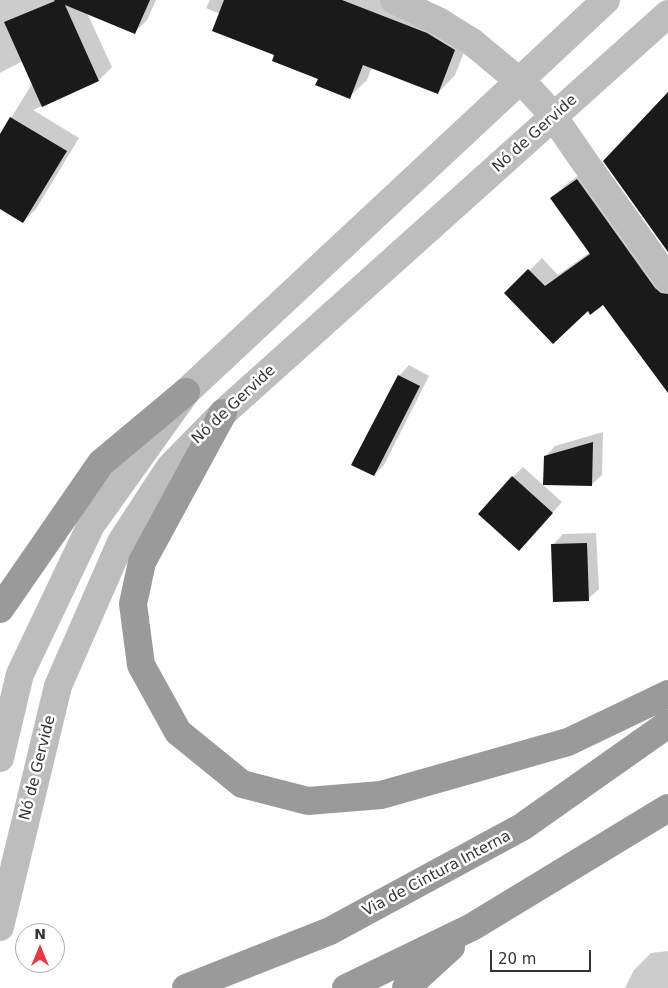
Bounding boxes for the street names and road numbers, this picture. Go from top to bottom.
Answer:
street label: Nó de Gervide [489,91,581,177]
street label: Nó de Gervide [189,362,279,448]
street label: Nó de Gervide [16,714,60,822]
street label: Via de Cintura Interna [360,827,514,921]

